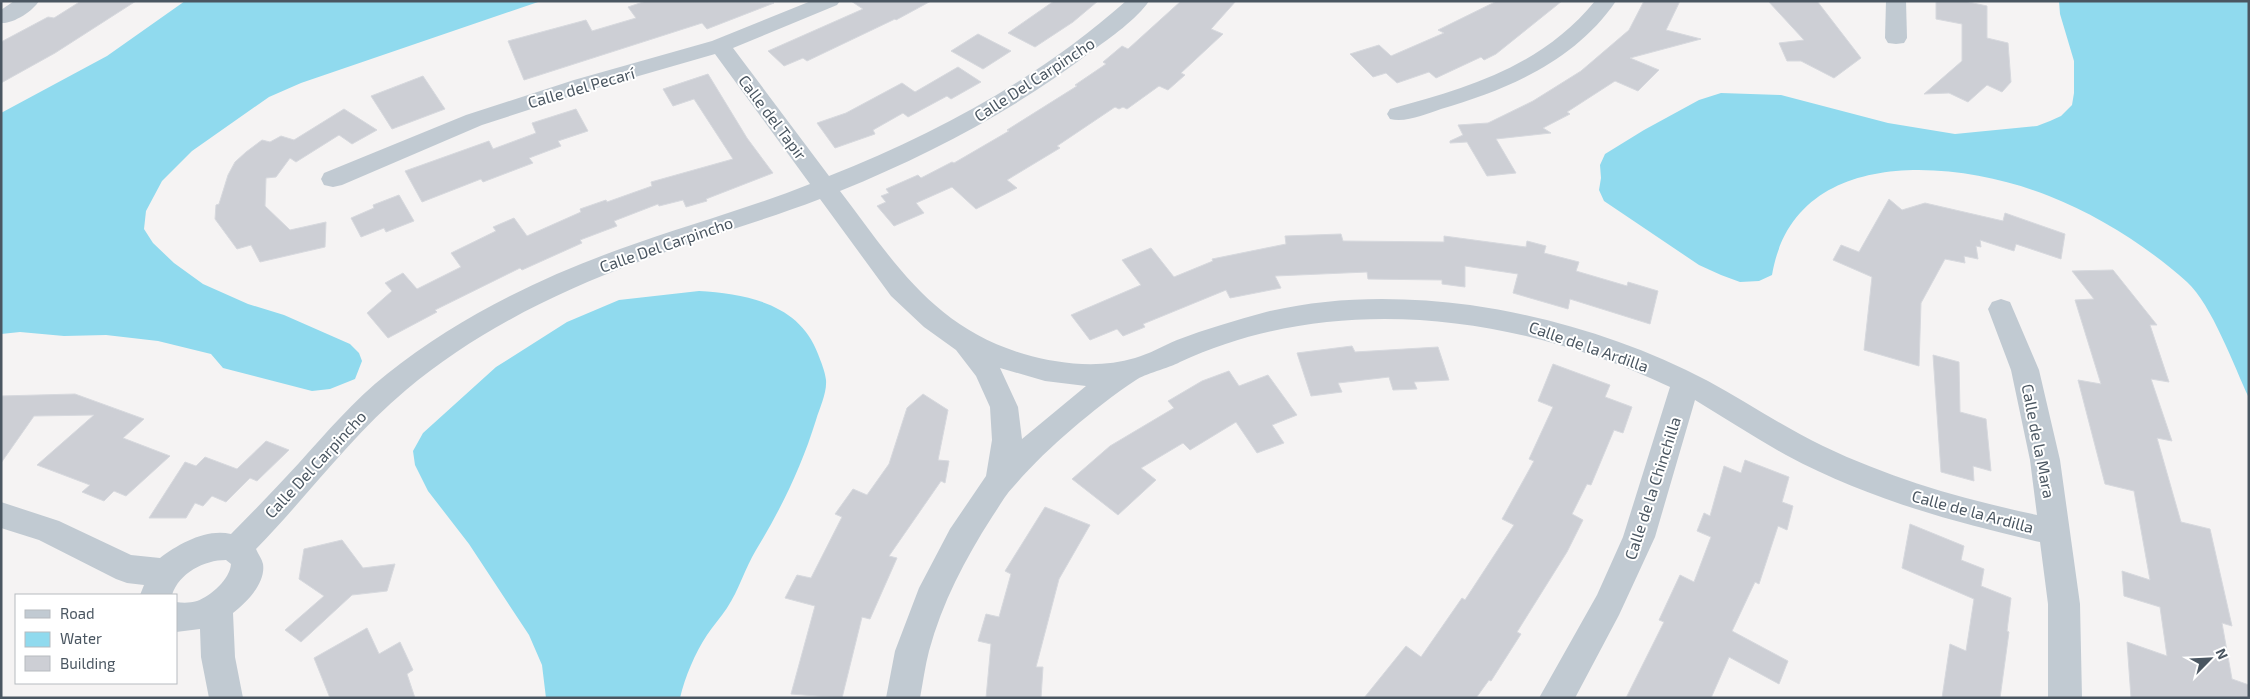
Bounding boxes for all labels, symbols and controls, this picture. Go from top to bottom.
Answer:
street label: Calle Del Carpincho [970,33,1098,125]
street label: Calle del Pecarí [525,62,638,111]
street label: Calle del Tapir [735,71,811,164]
street label: Calle Del Carpincho [597,212,735,276]
street label: Calle de la Ardilla [1527,317,1651,375]
street label: Calle de la Mara [2019,382,2059,500]
street label: Calle Del Carpincho [260,406,370,522]
street label: Calle de la Chinchilla [1620,414,1684,562]
street label: Calle de la Ardilla [1910,486,2036,536]
legend [15,594,178,684]
text: Road [60,604,95,622]
text: Water [60,629,102,647]
north arrow [2185,634,2235,684]
text: N [2213,645,2232,662]
text: Building [60,654,116,672]

